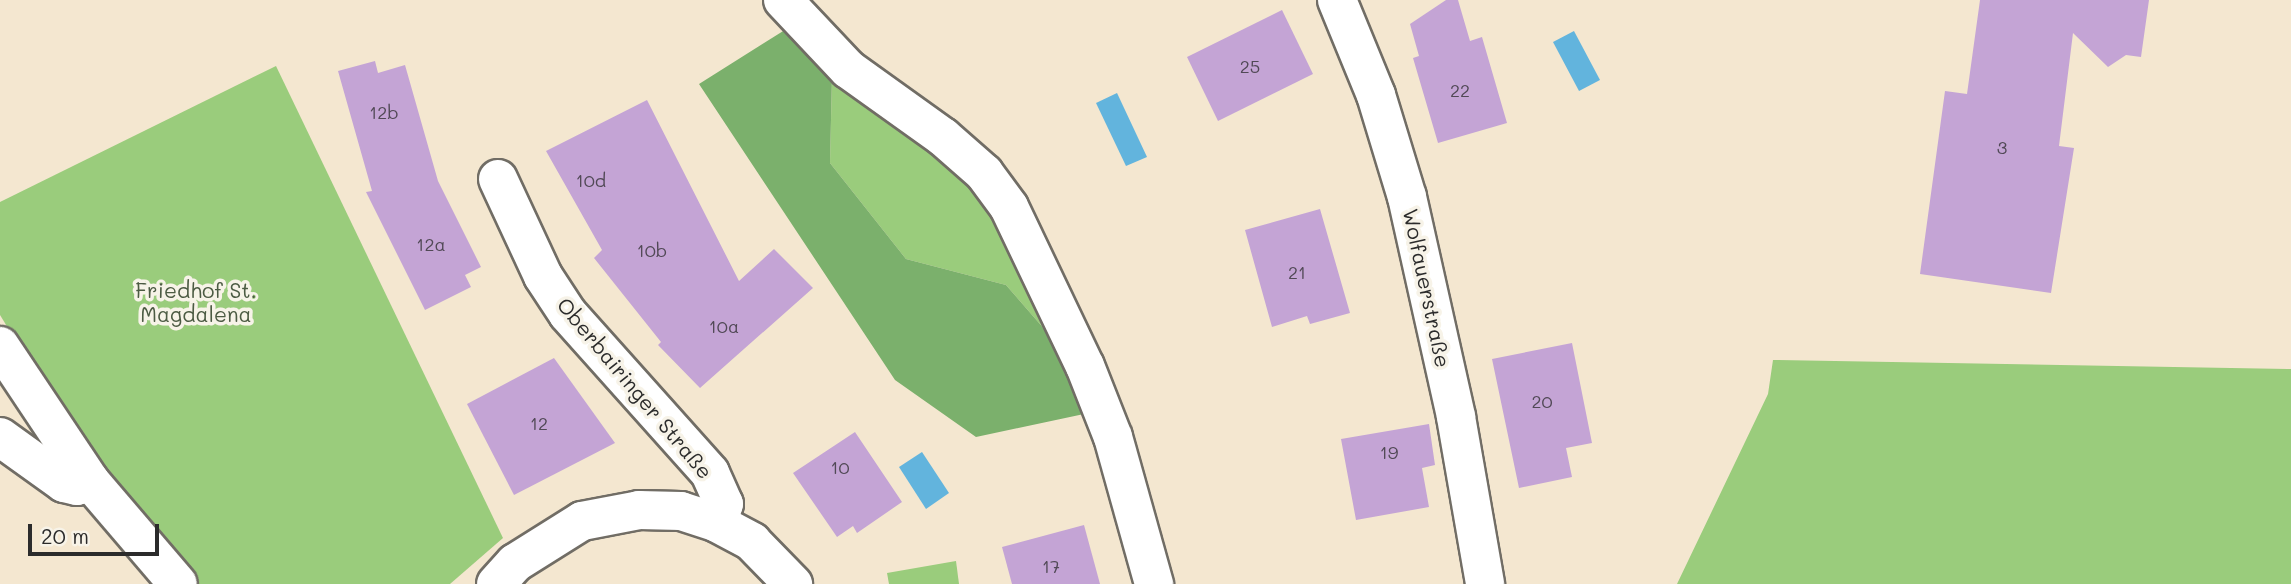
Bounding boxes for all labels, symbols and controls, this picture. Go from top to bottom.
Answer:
house number: 25 [1240,55,1260,77]
house number: 22 [1450,79,1470,101]
house number: 12b [369,101,399,123]
house number: 3 [1997,136,2007,158]
house number: 10d [576,169,606,191]
street label: Wolfauerstraße [1398,206,1456,370]
house number: 12a [416,233,446,255]
house number: 10b [637,239,667,261]
house number: 21 [1288,261,1306,283]
park label: Friedhof St. Magdalena [135,277,257,327]
street label: Oberbairinger Straße [552,292,718,484]
house number: 10a [709,315,739,337]
house number: 20 [1531,390,1553,412]
house number: 12 [530,412,548,434]
house number: 19 [1380,441,1398,463]
house number: 10 [830,456,850,478]
scale bar [32,510,163,554]
text: 20 m [41,522,89,549]
house number: 17 [1042,555,1060,577]

